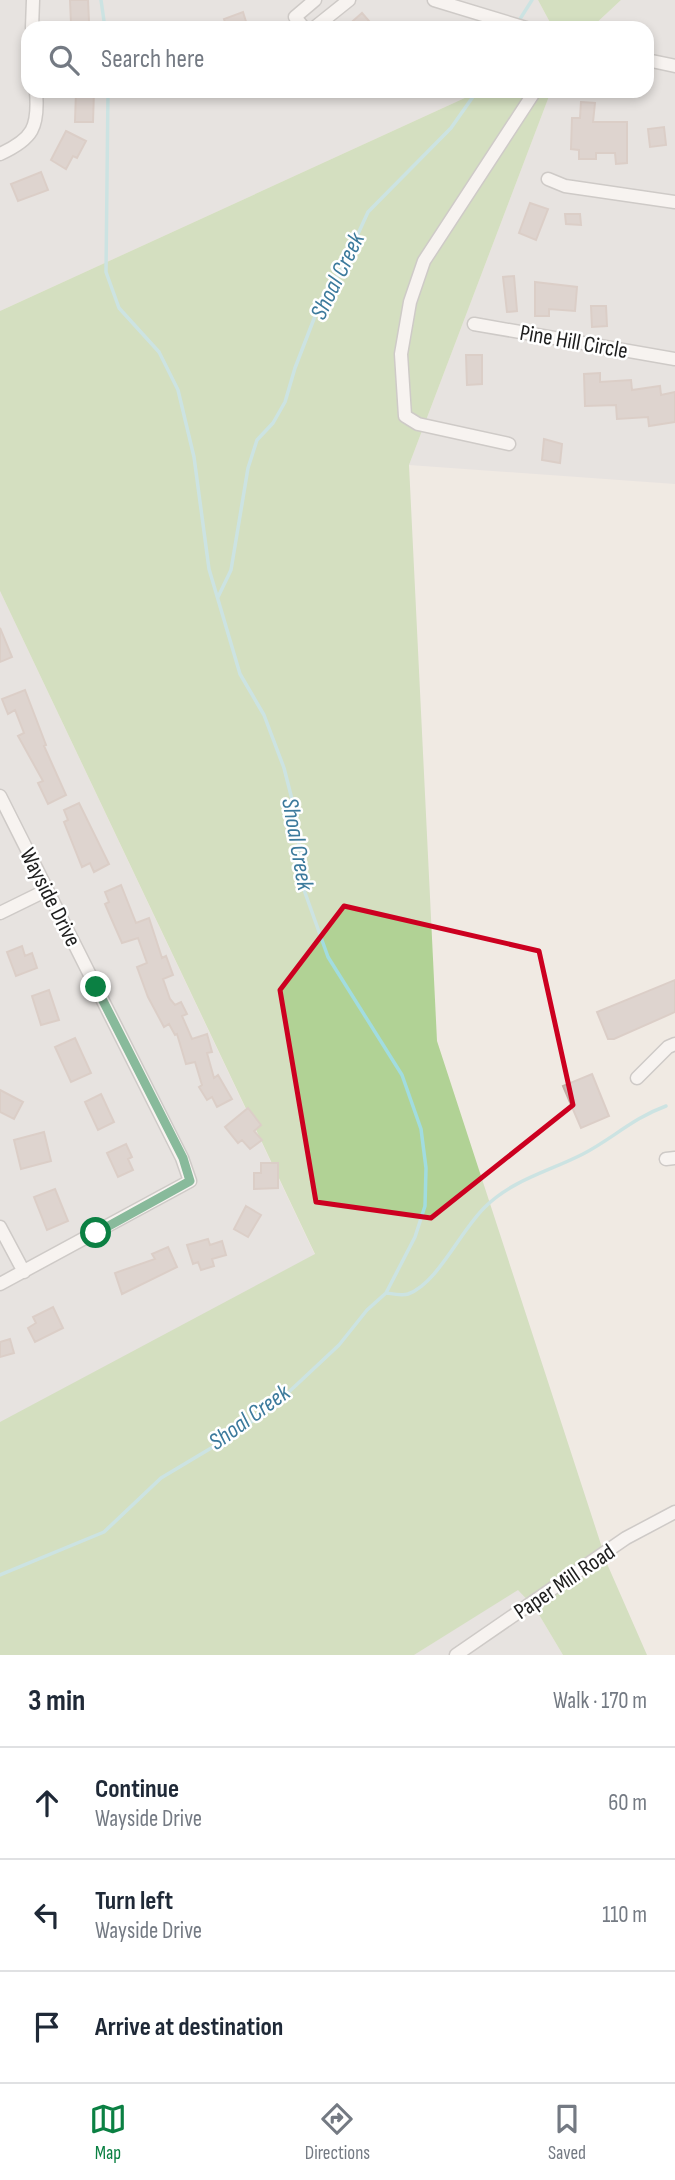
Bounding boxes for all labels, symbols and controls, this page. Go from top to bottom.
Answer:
search box [21,21,654,98]
icon: search [45,41,83,79]
text: Search here [101,44,204,75]
water label: Shoal Creek [304,227,371,324]
street label: Pine Hill Circle [518,319,630,365]
water label: Shoal Creek [275,796,320,893]
street label: Wayside Drive [13,843,87,952]
route end [80,971,111,1002]
route start [80,1217,111,1248]
water label: Shoal Creek [203,1378,296,1457]
street label: Paper Mill Road [509,1538,620,1626]
text: 3 min [28,1683,85,1719]
text: Walk · 170 m [553,1687,647,1715]
text: Continue [95,1774,179,1805]
icon: ahead [28,1784,66,1822]
text: 60 m [608,1789,647,1817]
text: Wayside Drive [95,1805,202,1833]
text: Turn left [95,1886,173,1917]
icon: left [28,1896,66,1934]
text: 110 m [602,1901,647,1929]
text: Wayside Drive [95,1917,202,1945]
icon: arrive [28,2008,66,2046]
text: Arrive at destination [95,2012,283,2043]
tab: Map [89,2100,127,2165]
tab: Directions [305,2100,370,2165]
tab: Saved [548,2100,586,2165]

